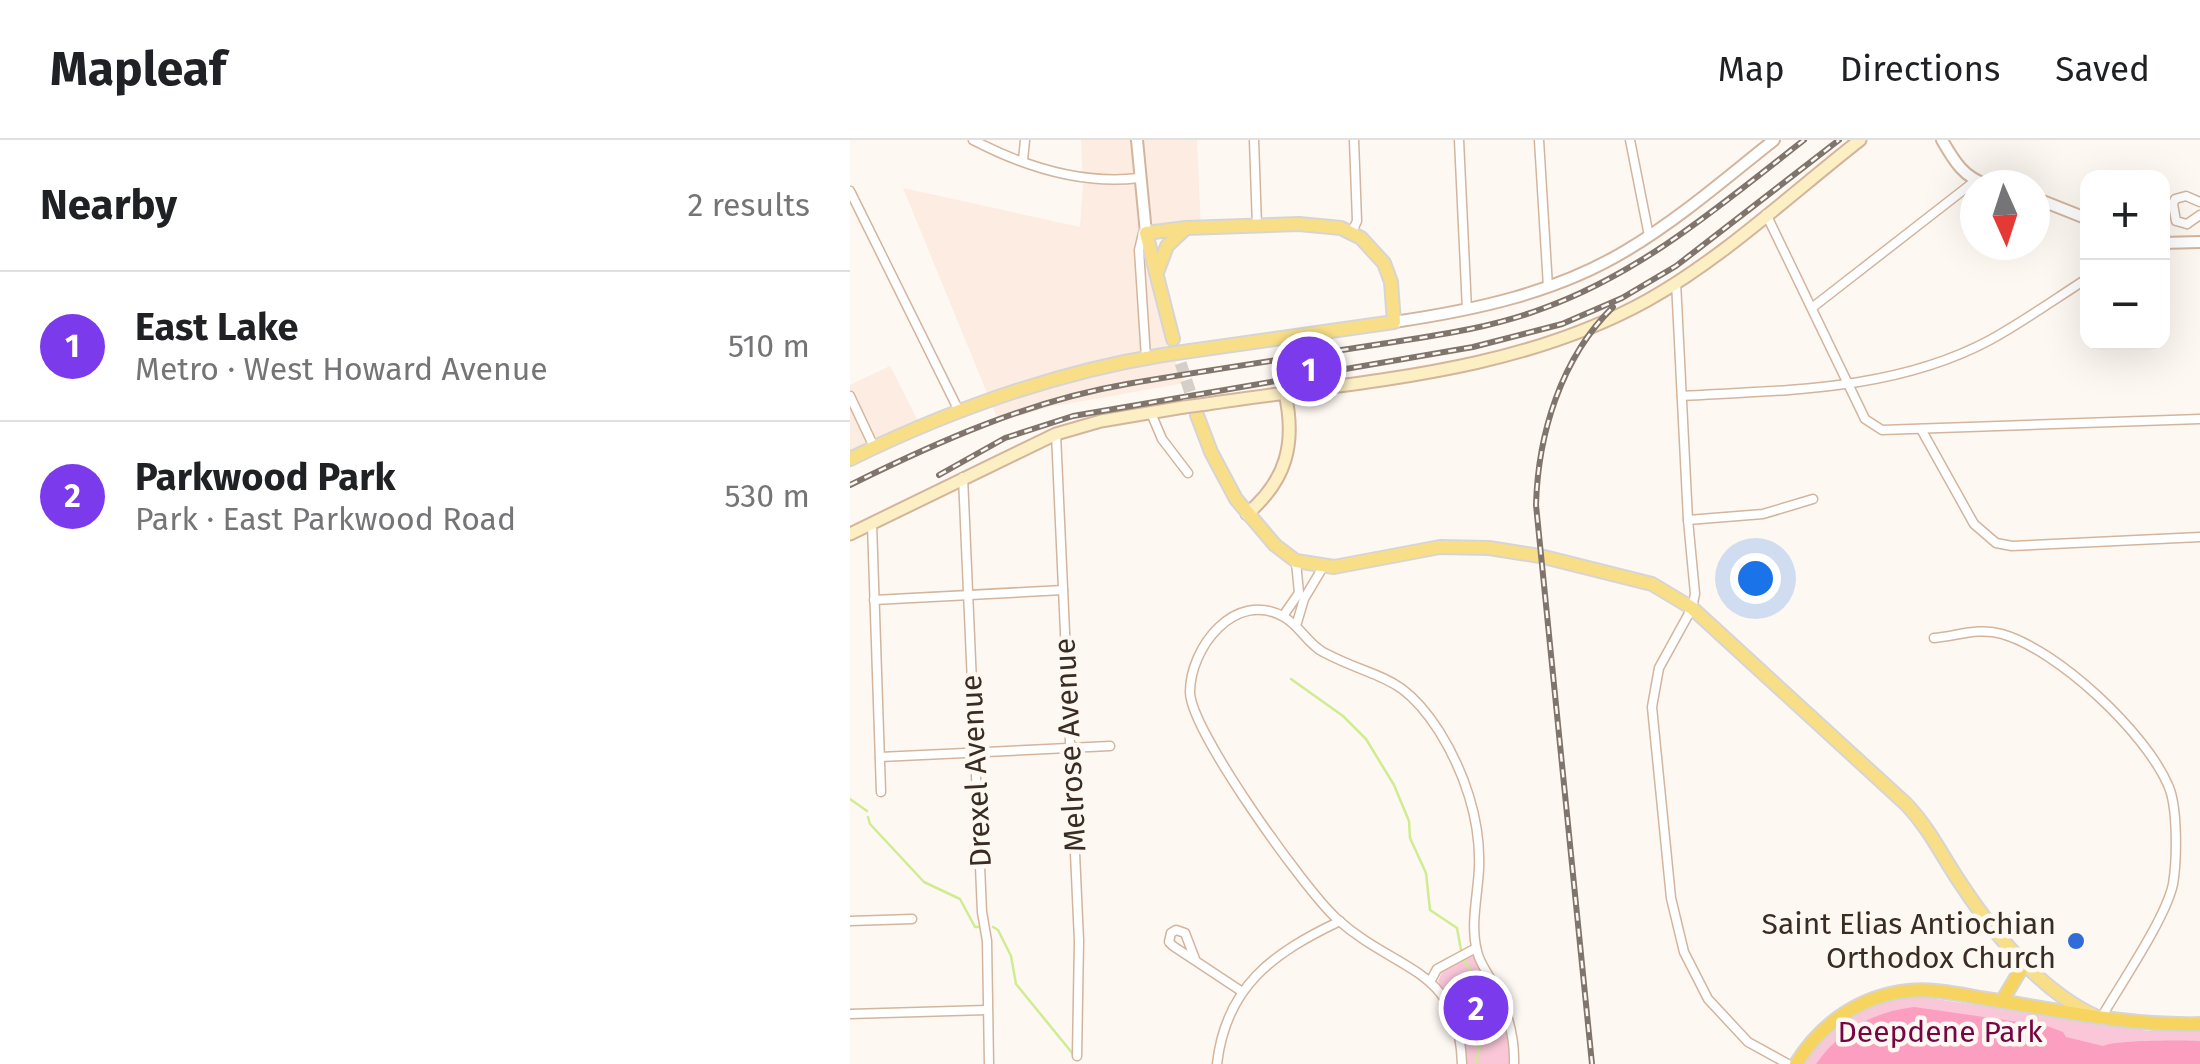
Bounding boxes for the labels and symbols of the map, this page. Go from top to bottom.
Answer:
north arrow [1960,170,2050,260]
pin: 1 [1276,332,1342,406]
your location [1730,553,1781,604]
street label: Melrose Avenue [1046,637,1094,853]
street label: Drexel Avenue [953,674,999,868]
place label: Saint Elias Antiochian Orthodox Church [1762,906,2056,976]
marker: Saint Elias Antiochian Orthodox Church [2065,930,2087,952]
pin: 2 [1444,970,1508,1046]
park label: Deepdene Park [1837,1014,2043,1050]

